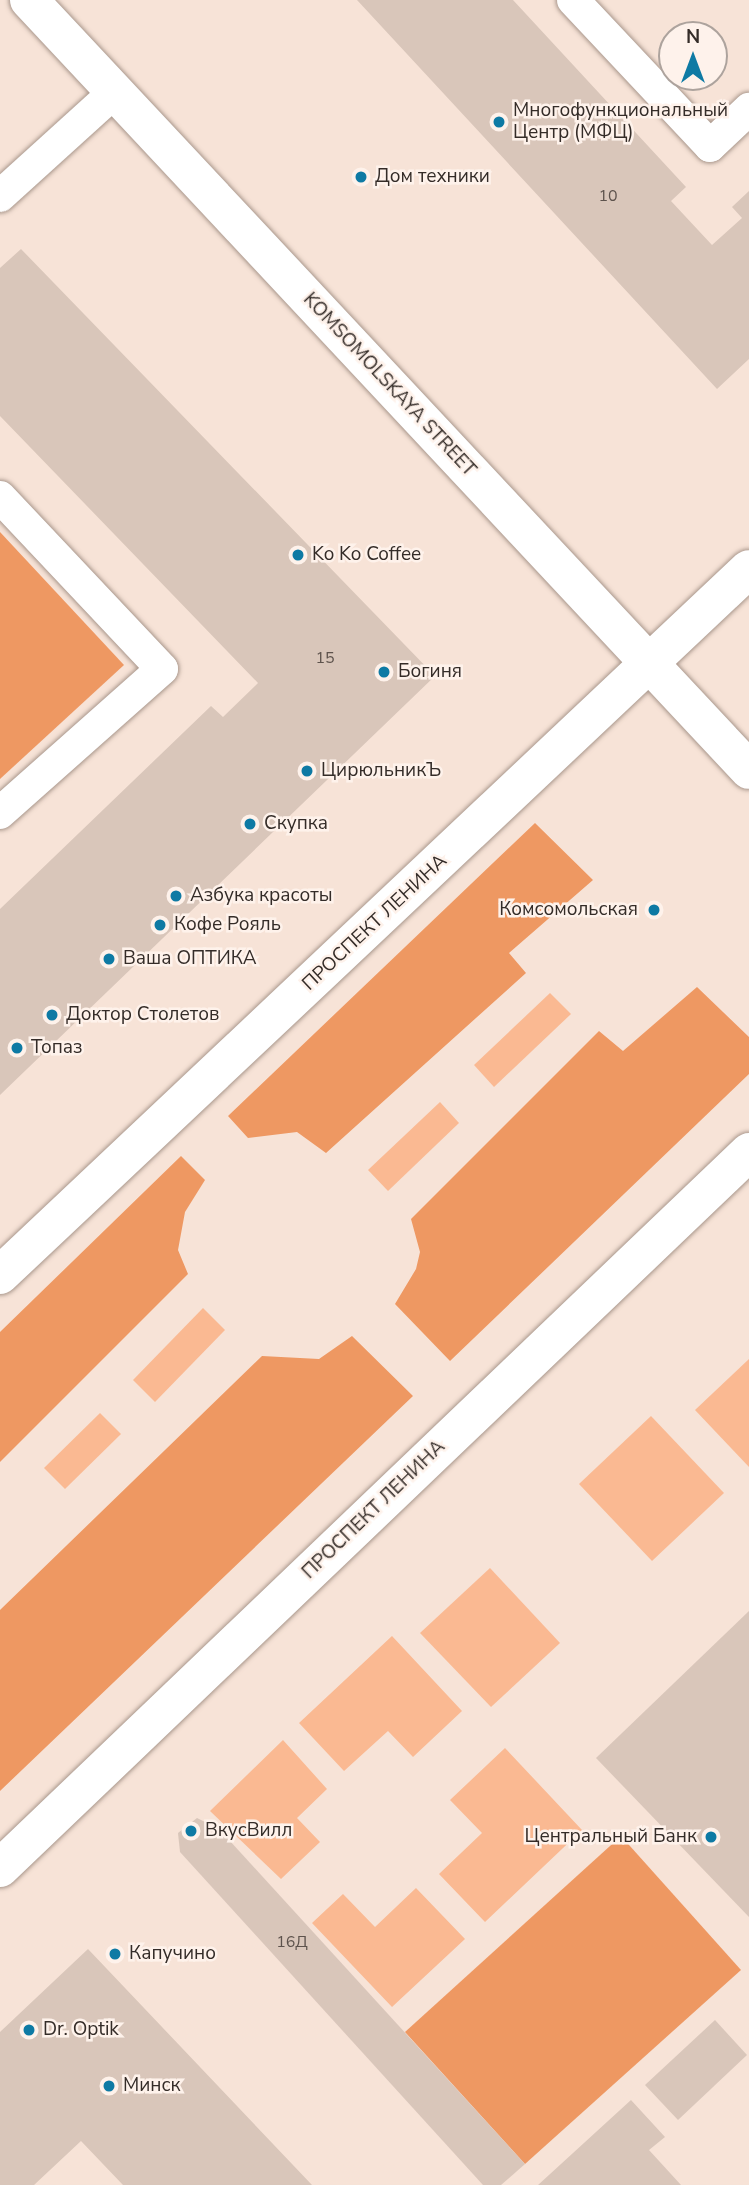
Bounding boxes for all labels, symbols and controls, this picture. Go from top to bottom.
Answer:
north arrow [658,21,728,91]
text: N [686,24,700,50]
place label: Многофункциональный Центр (МФЦ) [513,100,728,144]
marker: Многофункциональный Центр (МФЦ) [491,114,507,130]
place label: Дом техники [375,166,490,188]
marker: Дом техники [353,169,369,185]
house number: 10 [598,186,618,206]
street label: KOMSOMOLSKAYA STREET [298,289,480,481]
place label: Ko Ko Coffee [312,544,421,566]
marker: Ko Ko Coffee [290,547,306,563]
house number: 15 [315,648,335,668]
place label: Богиня [398,661,462,683]
marker: Богиня [376,664,392,680]
place label: ЦирюльникЪ [321,760,441,782]
marker: ЦирюльникЪ [299,763,315,779]
place label: Скупка [264,813,328,835]
marker: Скупка [242,816,258,832]
street label: ПРОСПЕКТ ЛЕНИНА [298,850,452,996]
place label: Азбука красоты [190,885,333,907]
marker: Азбука красоты [168,888,184,904]
place label: Комсомольская [499,899,638,921]
marker: Комсомольская [644,900,664,920]
place label: Кофе Рояль [174,914,281,936]
marker: Кофе Рояль [152,917,168,933]
place label: Ваша ОПТИКА [123,948,257,970]
marker: Ваша ОПТИКА [101,951,117,967]
place label: Доктор Столетов [66,1004,219,1026]
marker: Доктор Столетов [44,1007,60,1023]
place label: Топаз [31,1037,83,1059]
marker: Топаз [9,1040,25,1056]
street label: ПРОСПЕКТ ЛЕНИНА [298,1436,450,1584]
place label: ВкусВилл [205,1820,292,1842]
marker: ВкусВилл [183,1823,199,1839]
place label: Центральный Банк [525,1826,697,1848]
marker: Центральный Банк [703,1829,719,1845]
house number: 16Д [276,1932,308,1952]
place label: Капучино [129,1943,216,1965]
marker: Капучино [107,1946,123,1962]
place label: Dr. Optik [43,2019,119,2041]
marker: Dr. Optik [21,2022,37,2038]
place label: Минск [123,2075,180,2097]
marker: Минск [101,2078,117,2094]

